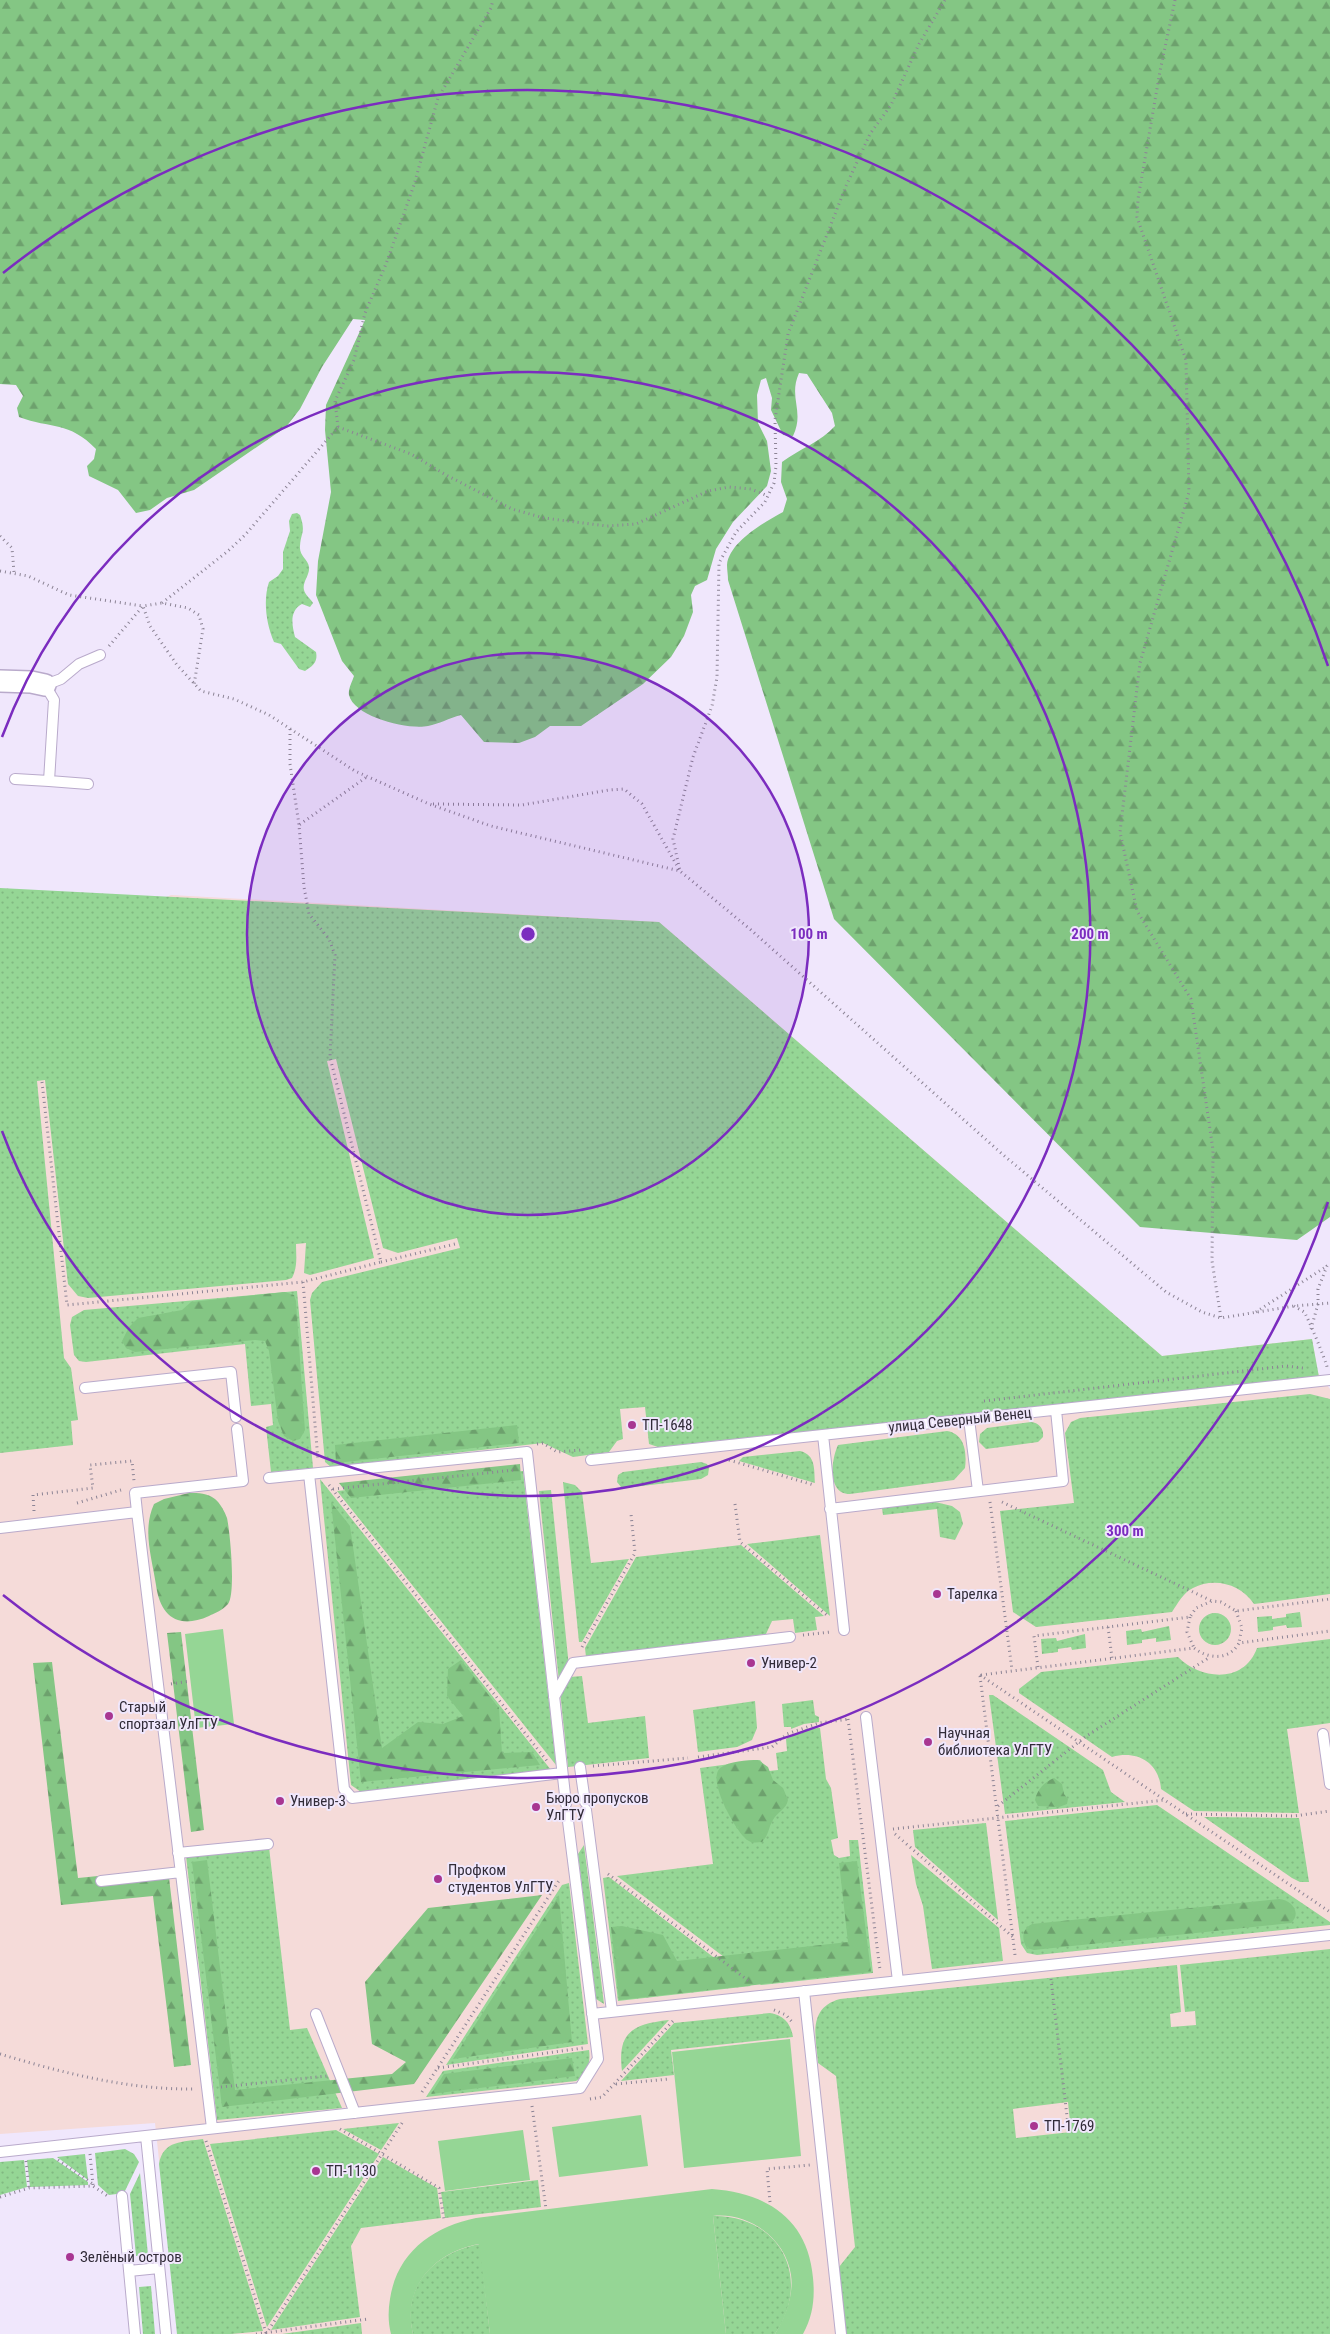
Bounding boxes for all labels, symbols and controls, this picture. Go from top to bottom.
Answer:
centre of rings [519,925,537,943]
text: 100 m [790,925,828,943]
text: 200 m [1071,925,1109,943]
street label: улица Северный Венец [887,1404,1033,1436]
place label: ТП-1648 [642,1416,692,1434]
marker: ТП-1648 [626,1419,638,1431]
text: 300 m [1106,1522,1144,1540]
place label: Тарелка [947,1585,998,1603]
marker: Тарелка [931,1588,943,1600]
place label: Универ-2 [761,1654,817,1672]
marker: Универ-2 [745,1657,757,1669]
place label: Старый спортзал УлГТУ [119,1698,218,1733]
marker: Старый спортзал УлГТУ [103,1710,115,1722]
place label: Научная библиотека УлГТУ [938,1724,1052,1759]
marker: Научная библиотека УлГТУ [922,1736,934,1748]
place label: Бюро пропусков УлГТУ [546,1789,649,1824]
place label: Универ-3 [290,1792,346,1810]
marker: Универ-3 [274,1795,286,1807]
marker: Бюро пропусков УлГТУ [530,1801,542,1813]
place label: Профком студентов УлГТУ [448,1861,553,1896]
marker: Профком студентов УлГТУ [432,1873,444,1885]
place label: ТП-1769 [1044,2117,1094,2135]
marker: ТП-1769 [1028,2120,1040,2132]
place label: ТП-1130 [326,2162,376,2180]
marker: ТП-1130 [310,2165,322,2177]
place label: Зелёный остров [80,2248,182,2266]
marker: Зелёный остров [64,2251,76,2263]

